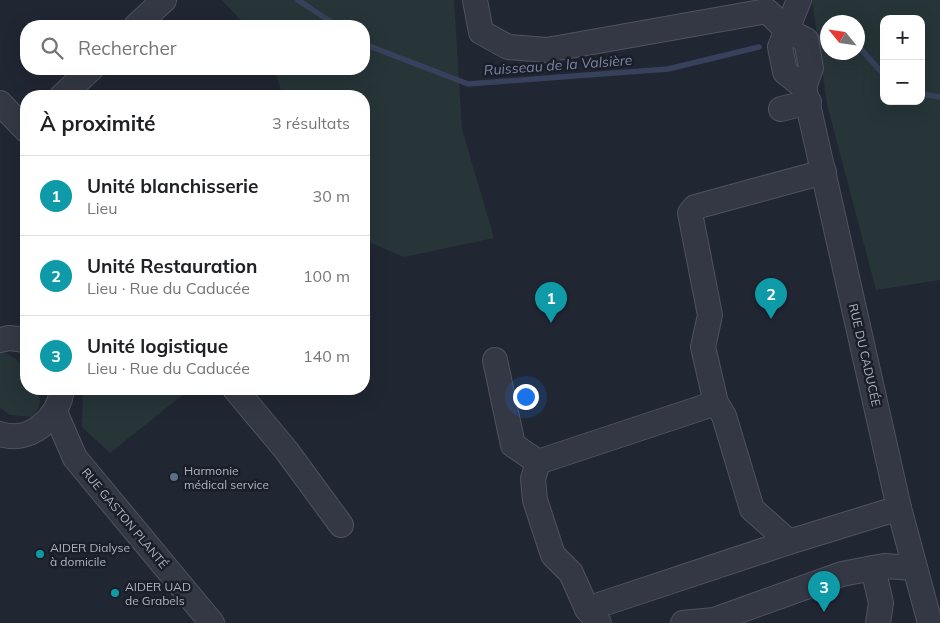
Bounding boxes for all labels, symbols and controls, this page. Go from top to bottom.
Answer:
north arrow [820,15,865,60]
map controls [880,15,925,105]
button: + [880,15,925,60]
search box [20,20,370,75]
icon: search [38,34,66,62]
text: Rechercher [78,36,177,60]
water label: Ruisseau de la Valsière [483,51,633,79]
button: − [880,60,925,105]
text: À proximité [40,110,156,136]
text: 3 résultats [272,113,350,133]
text: Unité blanchisserie [87,174,258,198]
text: 1 [51,186,61,206]
text: 30 m [313,186,350,206]
text: Lieu [87,198,117,218]
text: Unité Restauration [87,254,257,278]
text: 2 [51,266,61,286]
text: 100 m [303,266,350,286]
text: Lieu · Rue du Caducée [87,278,250,298]
pin: 2 [755,278,787,319]
pin: 1 [535,282,567,323]
street label: RUE DU CADUCÉE [846,302,884,408]
text: Unité logistique [87,334,228,358]
text: 3 [51,346,61,366]
text: 140 m [303,346,350,366]
text: Lieu · Rue du Caducée [87,358,250,378]
your location [513,384,539,410]
place label: Harmonie médical service [184,463,269,492]
street label: RUE GASTON PLANTÉ [79,465,171,571]
marker: Harmonie médical service [168,471,180,483]
place label: AIDER Dialyse à domicile [50,540,130,569]
marker: AIDER Dialyse à domicile [34,548,46,560]
pin: 3 [808,571,840,612]
place label: AIDER UAD de Grabels [125,579,191,608]
marker: AIDER UAD de Grabels [109,587,121,599]

